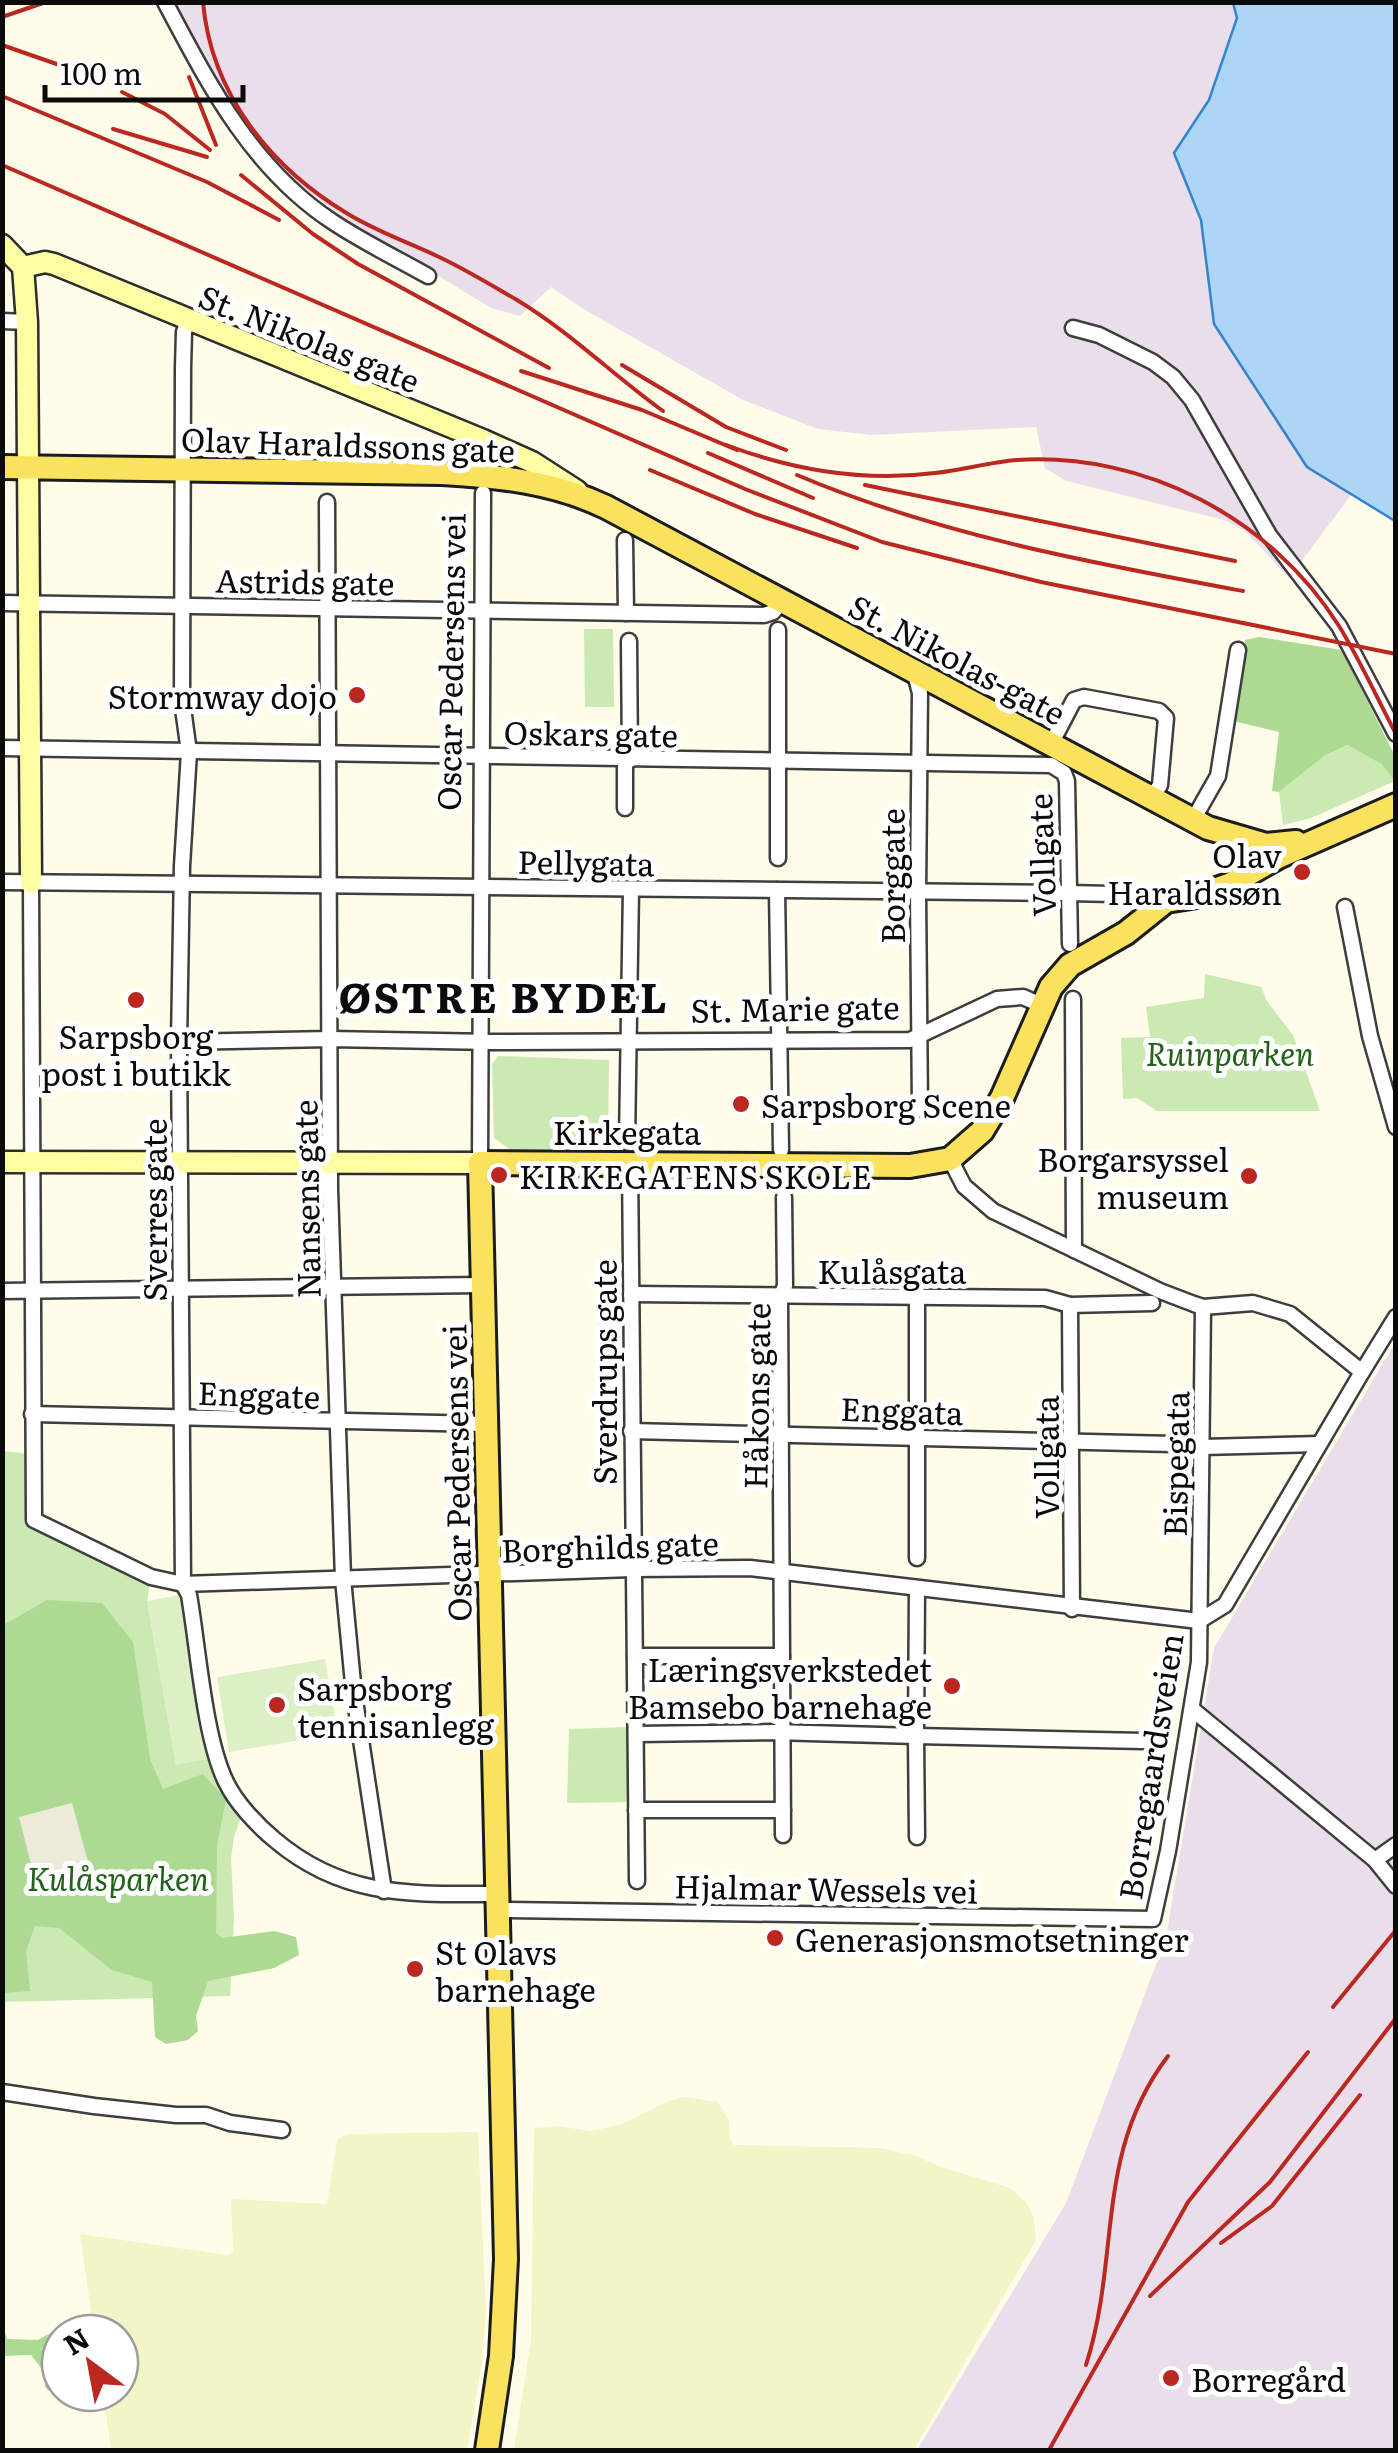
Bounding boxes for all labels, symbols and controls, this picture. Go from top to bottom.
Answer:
scale bar [45,40,242,102]
text: 100 m [60,50,142,94]
street label: St. Nikolas gate [192,271,428,403]
street label: Olav Haraldssons gate [180,413,516,473]
street label: Oscar Pedersens vei [422,513,476,811]
street label: Astrids gate [215,554,395,606]
street label: St. Nikolas-gate [841,581,1075,735]
place label: Stormway dojo [108,671,337,719]
marker: Stormway dojo [346,684,368,706]
street label: Oskars gate [503,706,679,758]
street label: Vollgate [1014,793,1066,917]
street label: Borggate [867,808,915,944]
place label: Olav Haraldssøn [1107,830,1282,915]
street label: Pellygata [517,836,656,886]
marker: Olav Haraldssøn [1291,861,1313,883]
district label: ØSTRE BYDEL [339,964,669,1026]
street label: St. Marie gate [690,981,900,1033]
marker: Sarpsborg post i butikk [125,989,147,1011]
place label: Sarpsborg post i butikk [41,1011,231,1096]
park label: Ruinparken [1146,1028,1314,1076]
place label: Sarpsborg Scene [761,1080,1011,1128]
marker: Sarpsborg Scene [730,1093,752,1115]
street label: Nansens gate [279,1099,331,1299]
street label: Kirkegata [553,1107,702,1155]
street label: Sverres gate [129,1118,177,1302]
place label: Borgarsyssel museum [1037,1134,1229,1219]
place label: KIRKEGATENS SKOLE [519,1151,872,1199]
marker: KIRKEGATENS SKOLE [488,1164,510,1186]
marker: Borgarsyssel museum [1238,1165,1260,1187]
street label: Kulåsgata [818,1246,967,1294]
street label: Sverdrups gate [579,1259,627,1485]
street label: Håkons gate [729,1302,781,1490]
street label: Oscar Pedersens vei [428,1324,482,1622]
street label: Enggate [197,1367,321,1419]
street label: Enggata [840,1383,965,1435]
street label: Bispegata [1149,1390,1199,1538]
street label: Vollgata [1021,1394,1069,1519]
street label: Borghilds gate [500,1517,720,1573]
street label: Borregaardsveien [1104,1629,1194,1903]
place label: Læringsverkstedet Bamsebo barnehage [628,1644,932,1729]
place label: Sarpsborg tennisanlegg [297,1663,494,1748]
marker: Læringsverkstedet Bamsebo barnehage [941,1675,963,1697]
marker: Sarpsborg tennisanlegg [266,1694,288,1716]
park label: Kulåsparken [27,1853,209,1901]
street label: Hjalmar Wessels vei [674,1860,978,1914]
place label: Generasjonsmotsetninger [795,1914,1189,1962]
place label: St Olavs barnehage [435,1927,596,2012]
marker: Generasjonsmotsetninger [764,1927,786,1949]
marker: St Olavs barnehage [404,1958,426,1980]
north arrow [40,2313,140,2413]
text: N [55,2316,97,2364]
place label: Borregård [1191,2354,1346,2402]
marker: Borregård [1160,2367,1182,2389]

